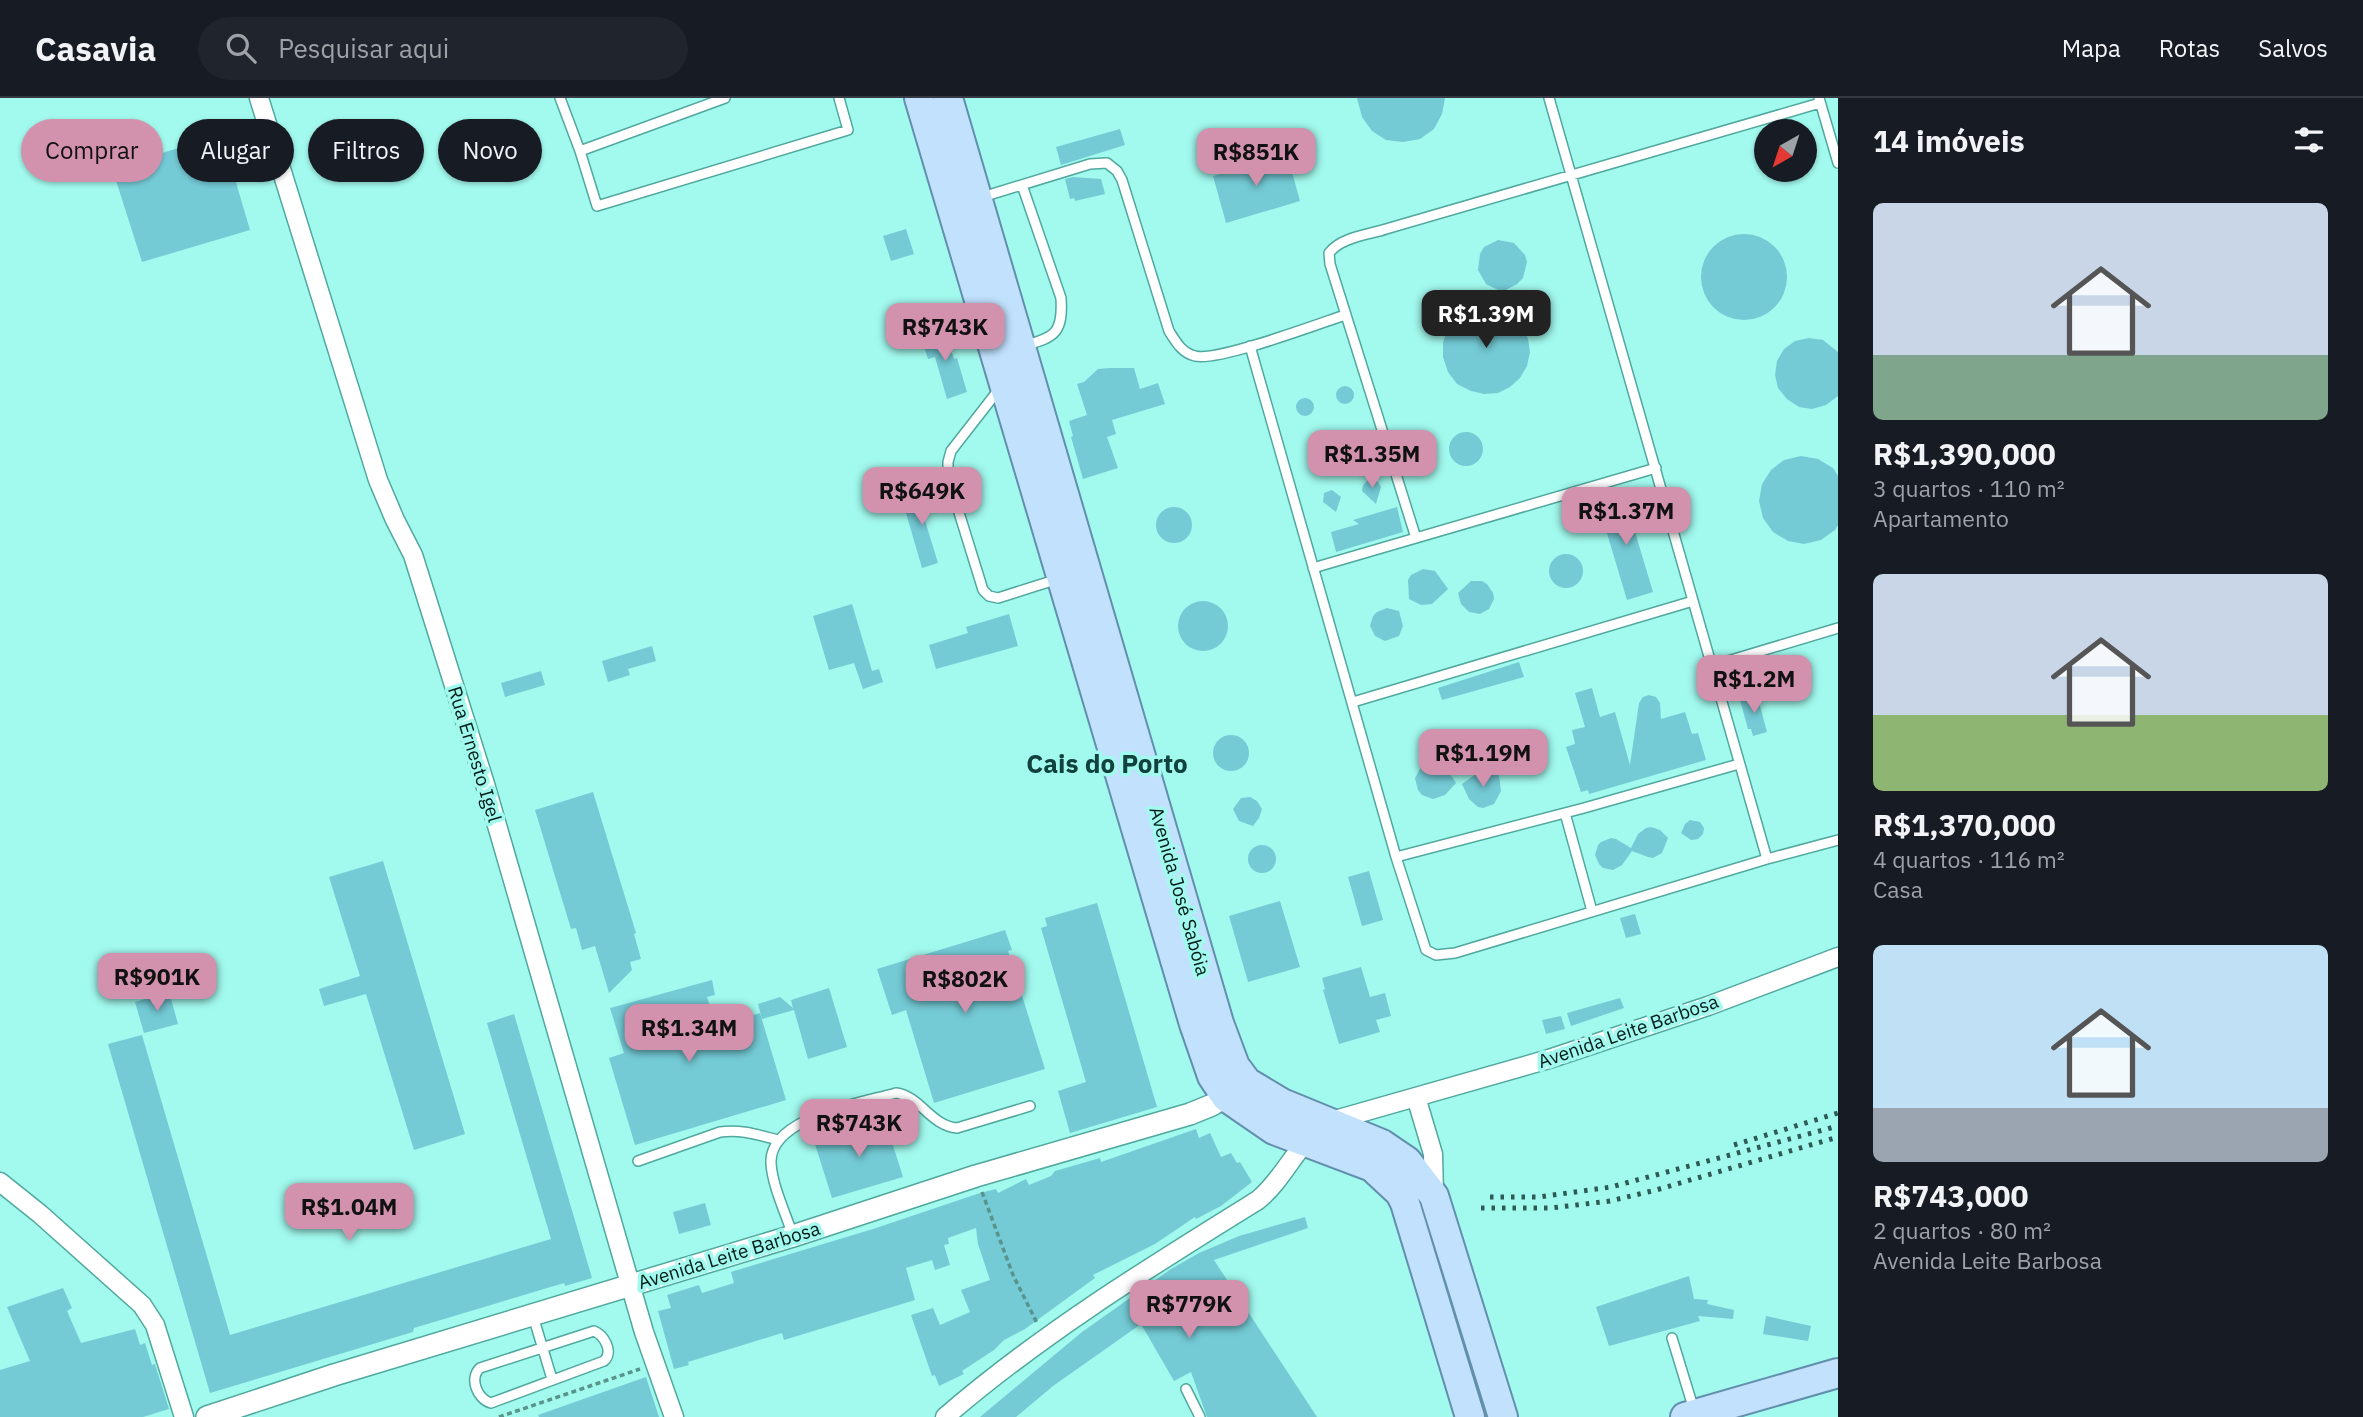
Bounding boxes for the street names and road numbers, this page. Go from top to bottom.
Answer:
street label: Rua Ernesto Igel [443,683,507,825]
street label: Avenida José Sabóia [1144,804,1216,978]
street label: Avenida Leite Barbosa [1535,989,1721,1073]
street label: Avenida Leite Barbosa [635,1216,823,1294]

